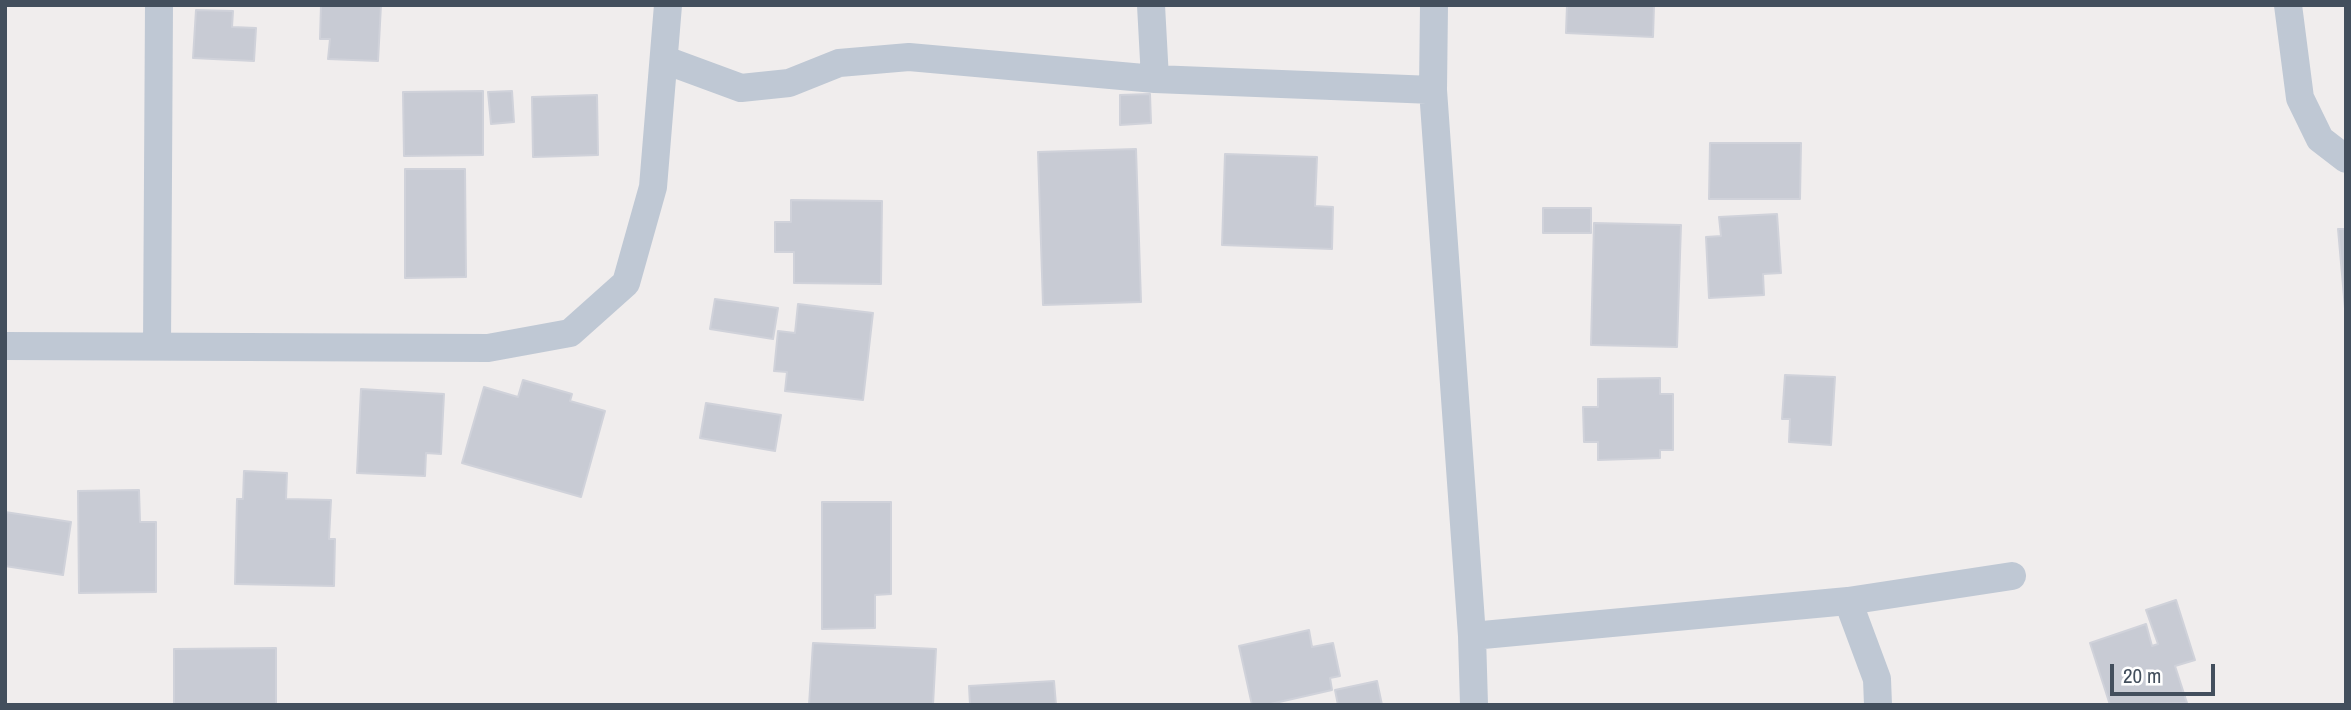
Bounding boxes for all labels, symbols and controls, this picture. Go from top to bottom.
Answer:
scale bar [2113,650,2218,694]
text: 20 m [2123,661,2161,690]

